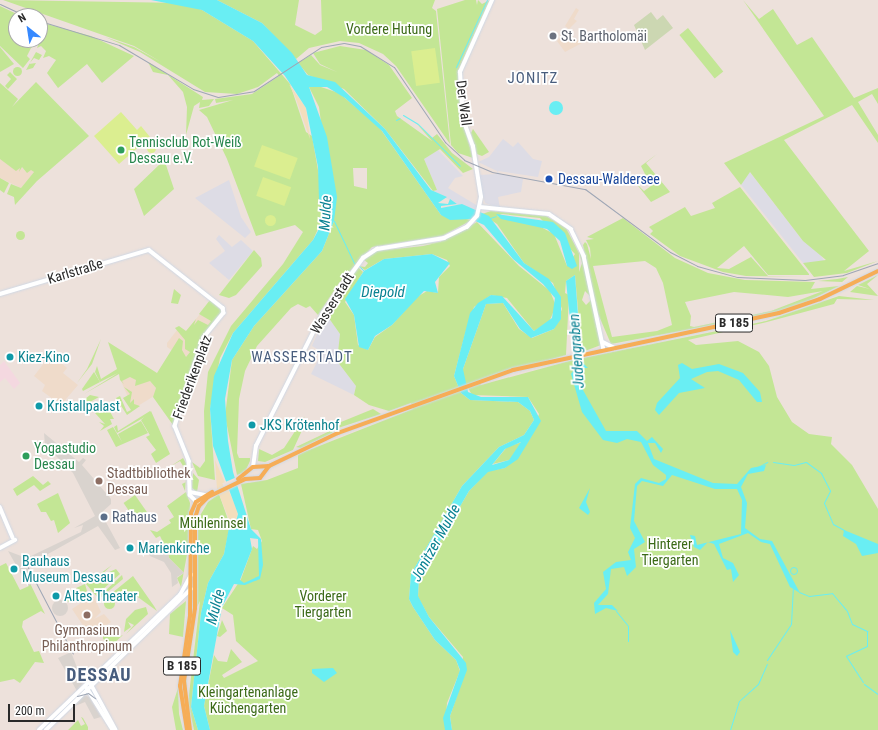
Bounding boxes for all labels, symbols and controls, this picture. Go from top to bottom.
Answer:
north arrow [8,8,48,48]
text: N [16,11,28,25]
park label: Vordere Hutung [346,21,432,37]
place label: St. Bartholomäi [561,28,647,44]
marker: St. Bartholomäi [548,31,558,41]
district label: JONITZ [508,70,558,88]
street label: Der Wall [453,79,475,127]
place label: Tennisclub Rot-Weiß Dessau e.V. [129,134,242,166]
marker: Tennisclub Rot-Weiß Dessau e.V. [116,145,126,155]
place label: Dessau-Waldersee [558,171,660,187]
marker: Dessau-Waldersee [543,173,555,185]
water label: Mulde [316,195,336,231]
street label: Karlstraße [45,255,105,287]
street label: Wasserstadt [307,269,357,337]
water label: Diepold [361,284,405,302]
road number: B 185 [715,312,753,334]
water label: Judengraben [565,313,589,389]
street label: Friederikenplatz [169,333,215,421]
place label: Kiez-Kino [18,349,70,365]
district label: WASSERSTADT [251,349,353,367]
marker: Kiez-Kino [5,352,15,362]
place label: Kristallpalast [47,398,120,414]
marker: Kristallpalast [34,401,44,411]
place label: JKS Krötenhof [260,417,339,433]
marker: JKS Krötenhof [247,420,257,430]
place label: Yogastudio Dessau [34,440,96,472]
marker: Yogastudio Dessau [21,451,31,461]
place label: Stadtbibliothek Dessau [107,465,190,498]
marker: Stadtbibliothek Dessau [94,476,104,486]
water label: Jonitzer Mulde [407,501,465,585]
place label: Rathaus [112,509,157,525]
marker: Rathaus [99,512,109,522]
park label: Mühleninsel [180,515,246,531]
park label: Hinterer Tiergarten [642,536,698,568]
place label: Marienkirche [138,540,210,556]
marker: Marienkirche [125,543,135,553]
place label: Bauhaus Museum Dessau [22,553,114,586]
marker: Bauhaus Museum Dessau [9,564,19,574]
place label: Altes Theater [64,588,138,604]
water label: Mulde [203,588,229,626]
park label: Vorderer Tiergarten [295,588,351,620]
marker: Altes Theater [51,591,61,601]
marker: Gymnasium Philanthropinum [82,610,92,620]
place label: Gymnasium Philanthropinum [42,622,132,654]
road number: B 185 [163,655,201,677]
district label: DESSAU [66,664,132,686]
park label: Kleingartenanlage Küchengarten [198,684,298,716]
scale bar [10,696,77,722]
text: 200 m [15,704,45,718]

